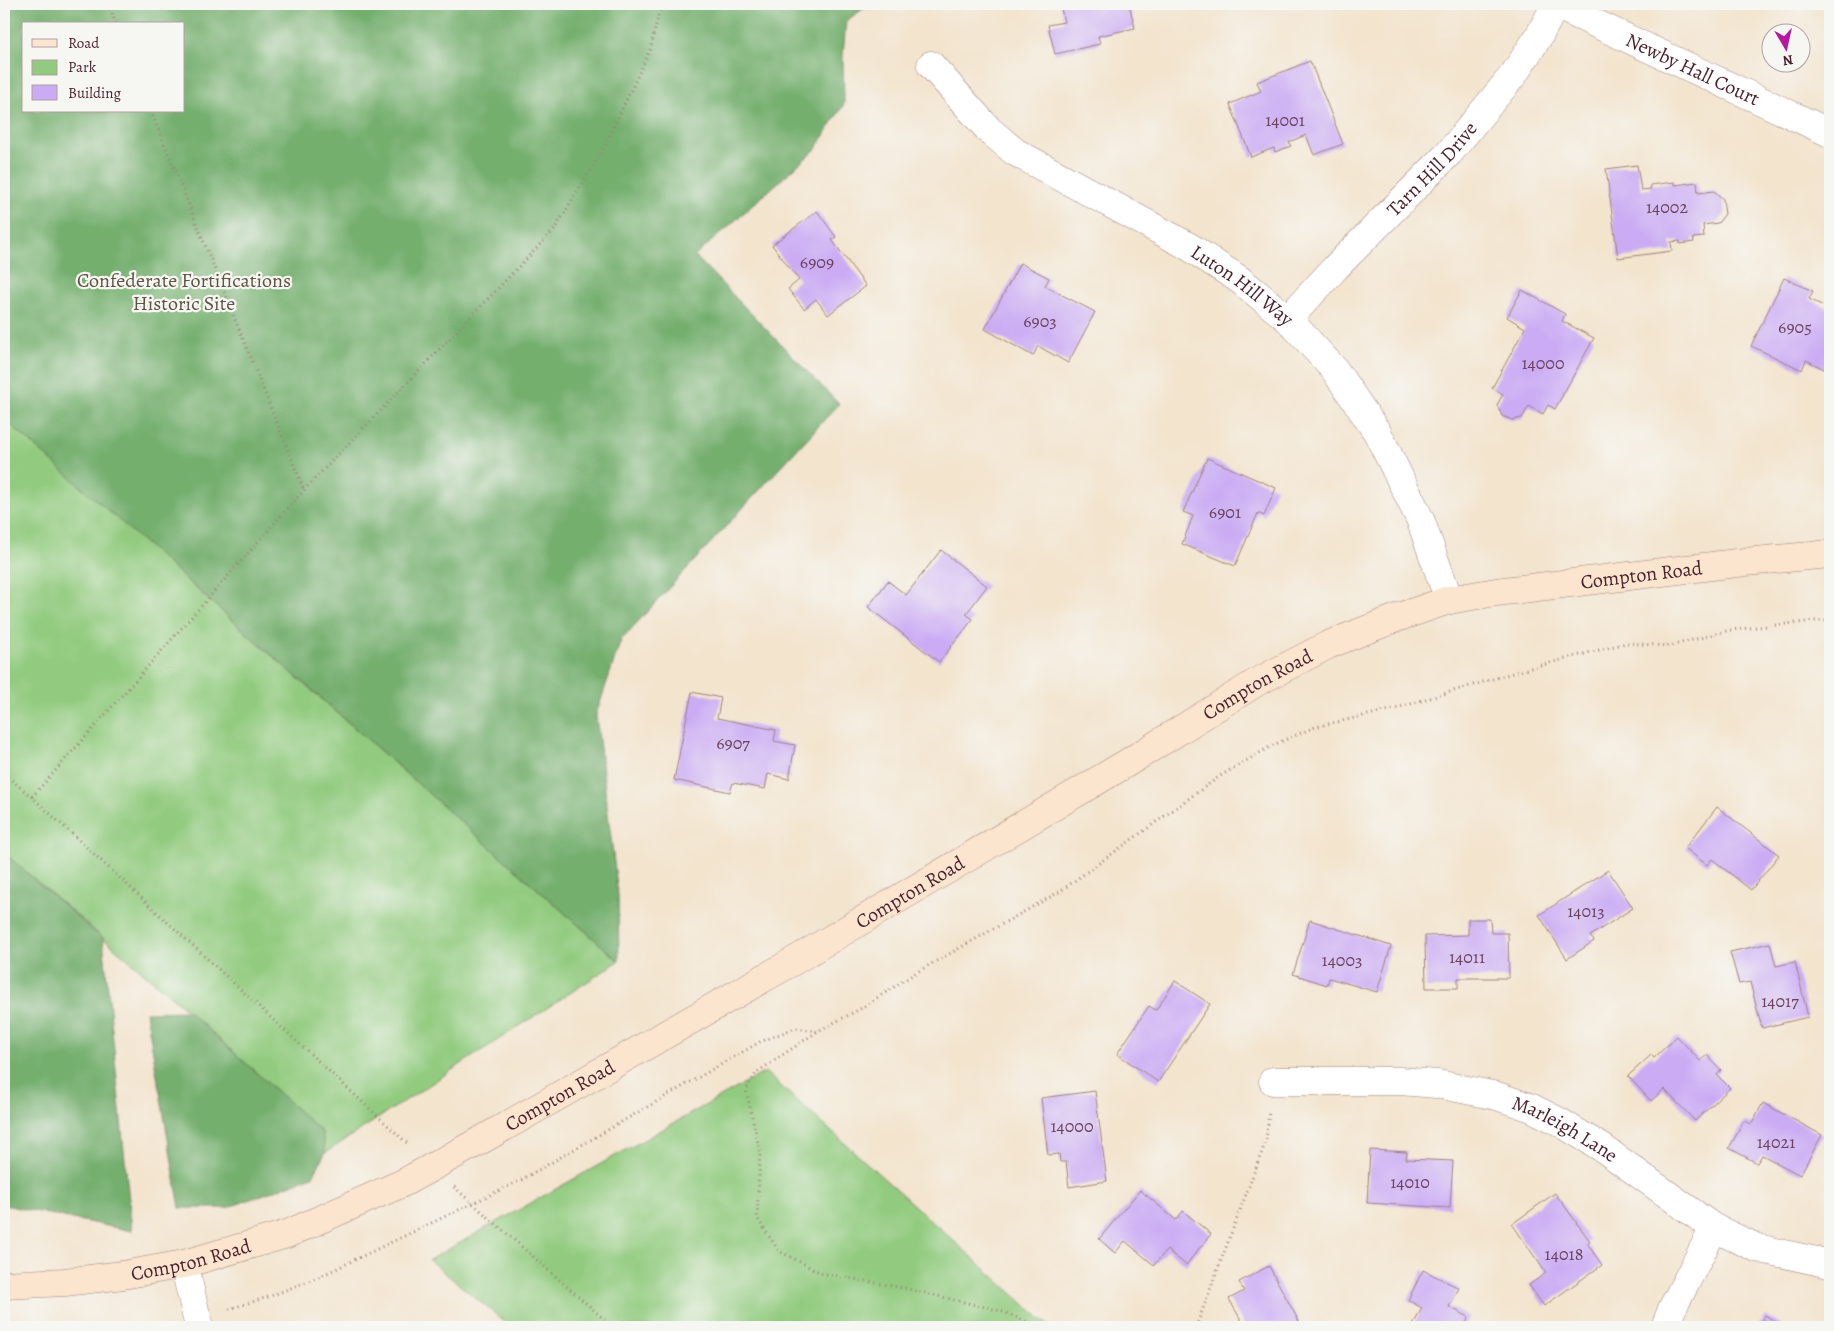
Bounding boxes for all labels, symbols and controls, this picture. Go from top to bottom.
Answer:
legend [22,22,185,112]
north arrow [1762,22,1812,72]
street label: Newby Hall Court [1622,26,1764,112]
text: Road [68,33,100,53]
text: N [1781,50,1794,71]
text: Park [68,57,97,77]
text: Building [68,83,121,103]
house number: 14001 [1265,108,1305,132]
street label: Tarn Hill Drive [1380,116,1483,222]
house number: 14002 [1646,195,1688,219]
street label: Luton Hill Way [1186,238,1300,333]
house number: 6909 [800,250,834,274]
park label: Confederate Fortifications Historic Site [77,267,291,317]
house number: 6903 [1023,309,1057,333]
house number: 6905 [1778,315,1812,339]
house number: 14000 [1521,351,1565,375]
house number: 6901 [1209,500,1241,524]
street label: Compton Road [1579,554,1704,595]
street label: Compton Road [1197,642,1317,726]
house number: 6907 [716,731,750,755]
street label: Compton Road [850,849,970,935]
house number: 14013 [1567,899,1605,923]
house number: 14011 [1449,945,1485,969]
house number: 14003 [1322,948,1363,972]
house number: 14017 [1761,989,1799,1013]
street label: Compton Road [500,1053,620,1137]
street label: Marleigh Lane [1509,1089,1624,1168]
house number: 14000 [1050,1114,1094,1138]
house number: 14021 [1757,1130,1795,1154]
house number: 14010 [1390,1170,1430,1194]
street label: Compton Road [129,1232,254,1287]
house number: 14018 [1545,1242,1583,1266]

